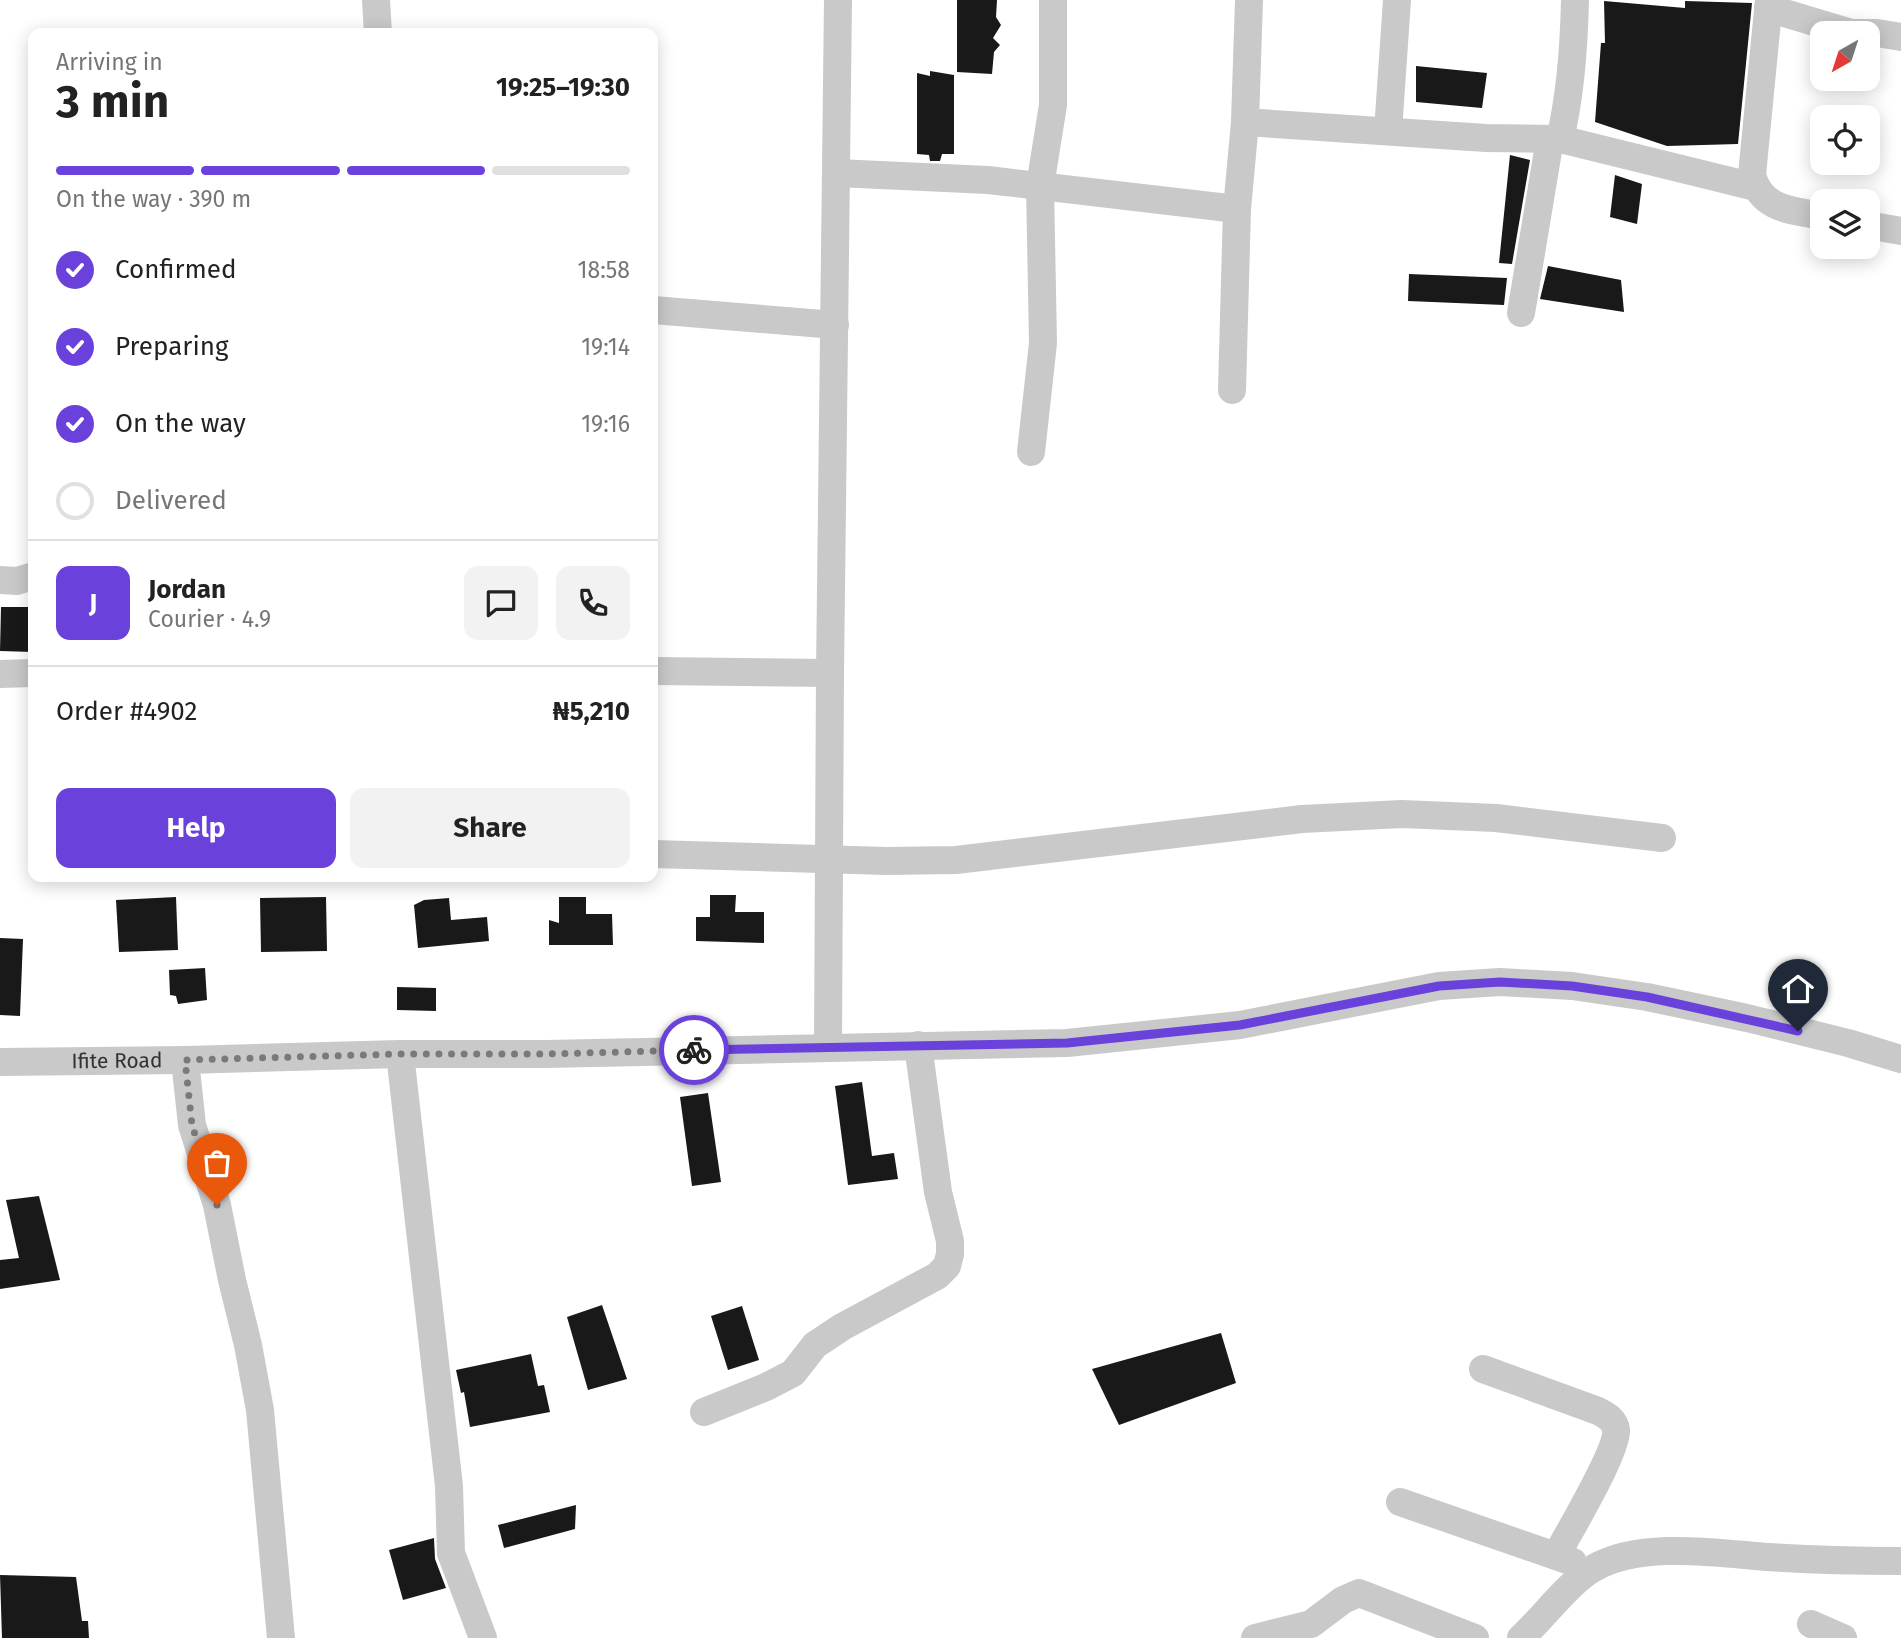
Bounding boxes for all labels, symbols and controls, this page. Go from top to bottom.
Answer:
north arrow [1810,21,1880,91]
map controls [1810,21,1880,259]
text: Arriving in [56,48,163,76]
text: 19:25–19:30 [496,72,630,103]
text: 3 min [56,74,169,129]
button: locate [1810,105,1880,175]
text: On the way · 390 m [56,185,251,213]
button: layers [1810,189,1880,259]
icon: check [56,251,94,289]
text: Confirmed [115,254,236,285]
text: 18:58 [578,256,630,284]
icon: check [56,328,94,366]
text: Preparing [115,331,228,362]
text: 19:14 [581,333,630,361]
icon: check [56,405,94,443]
text: On the way [115,408,246,439]
text: 19:16 [581,410,630,438]
text: Delivered [115,485,227,516]
button: chat [464,566,538,640]
button: phone [556,566,630,640]
text: Jordan [148,574,226,605]
text: J [89,588,97,619]
text: Courier · 4.9 [148,605,271,633]
text: Order #4902 [56,696,197,727]
text: ₦5,210 [553,696,630,727]
button: Help [56,788,336,868]
button: Share [350,788,630,868]
pin [1768,959,1828,1031]
icon: home [1779,970,1817,1008]
courier [659,1015,729,1085]
icon: bike [675,1031,713,1069]
street label: Ifite Road [71,1047,163,1074]
pin [187,1133,247,1205]
icon: bag [198,1144,236,1182]

